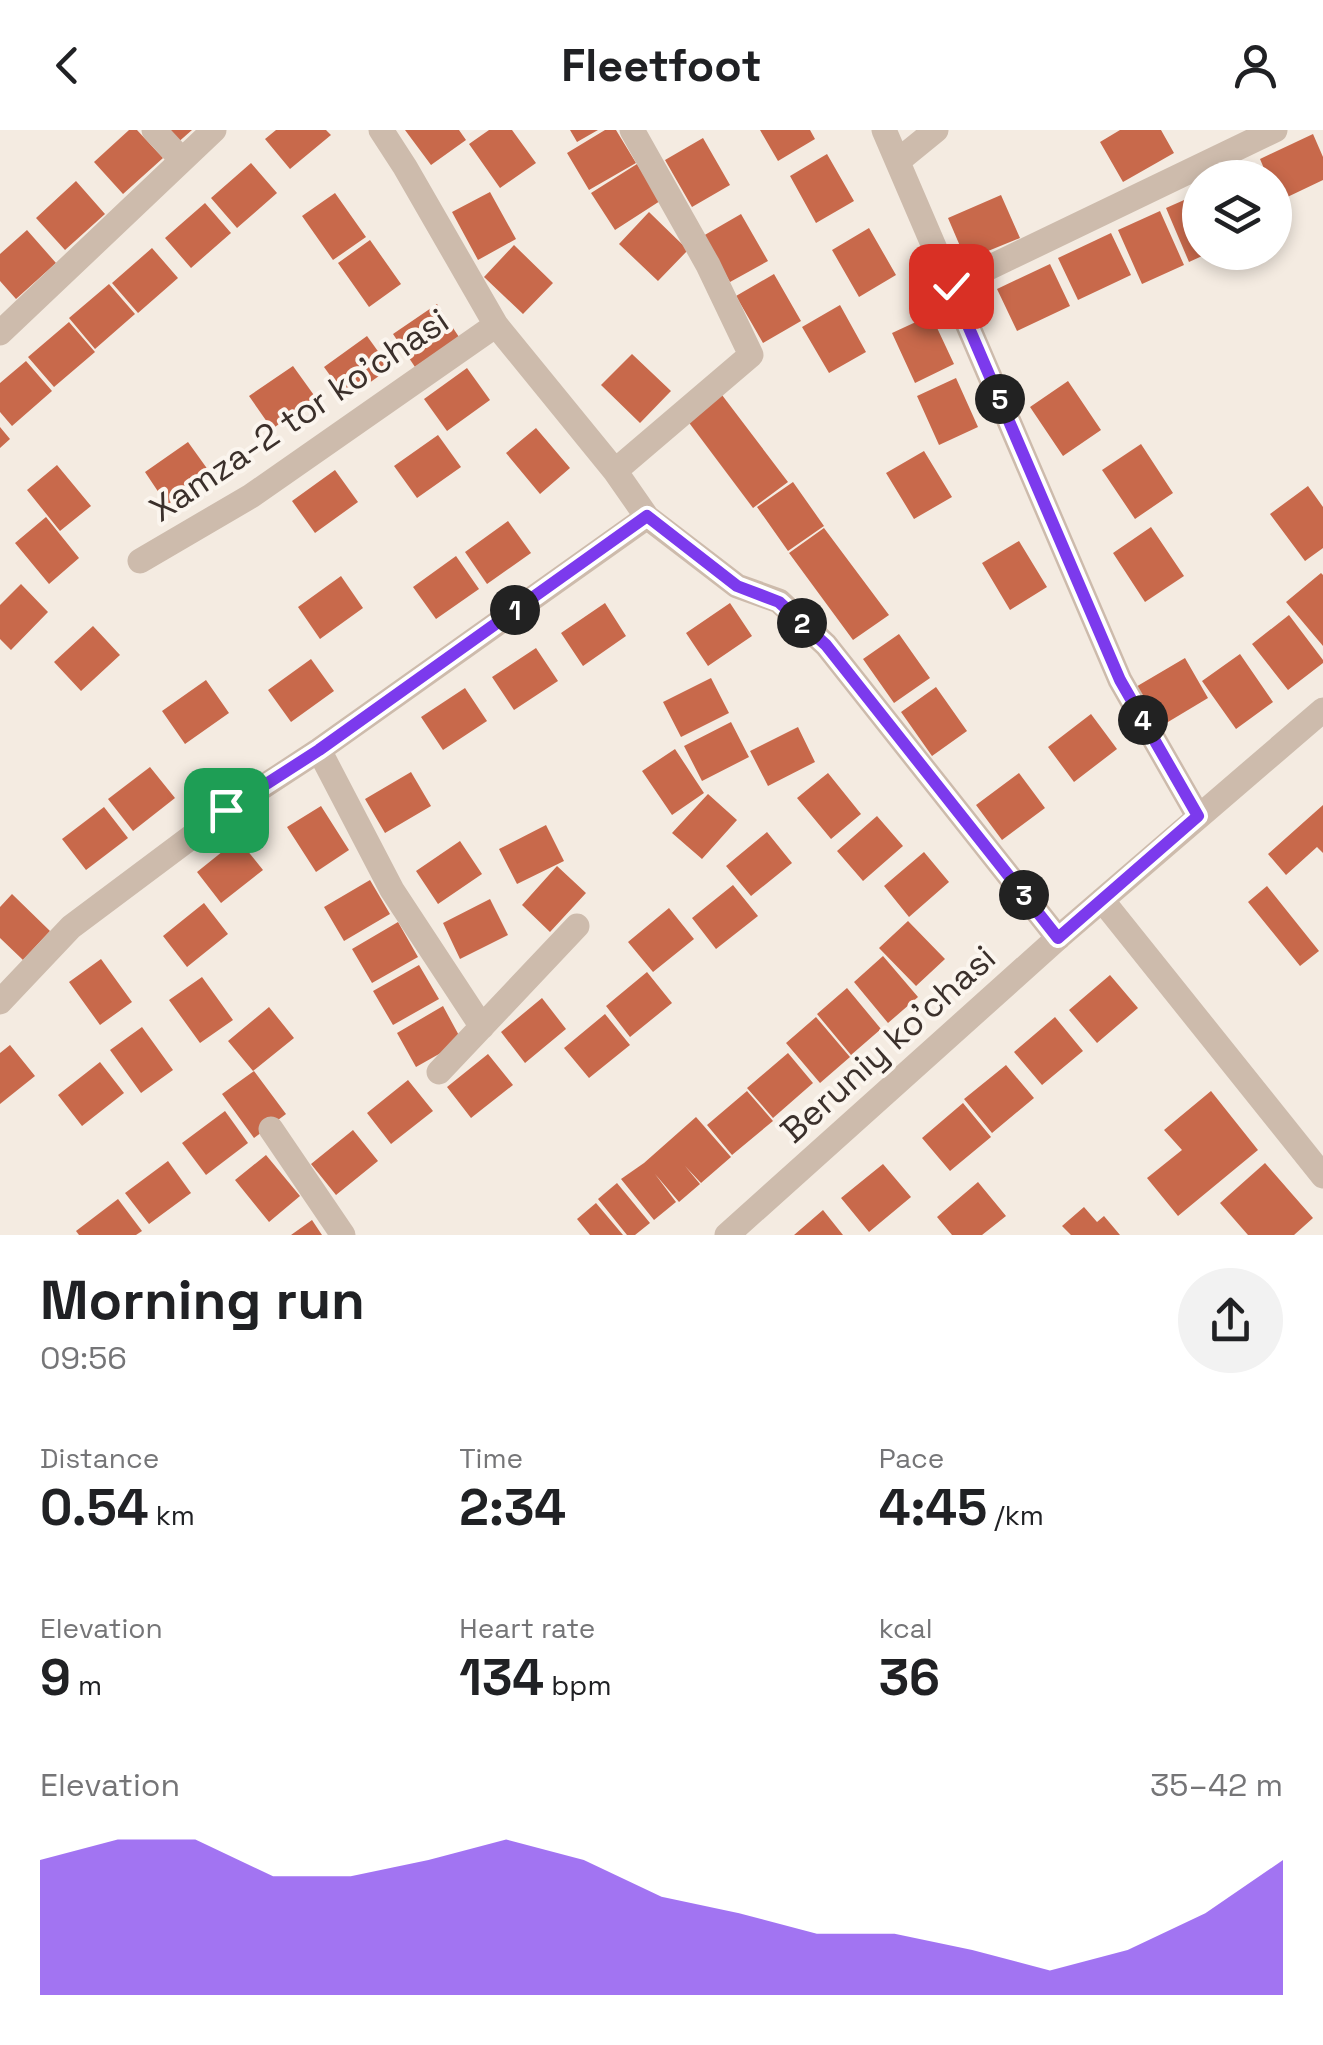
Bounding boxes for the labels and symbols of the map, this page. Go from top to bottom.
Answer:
pin [909,244,994,329]
street label: Xamza-2 tor ko'chasi [141,299,457,531]
pin: 5 [975,374,1025,424]
pin: 1 [490,585,540,635]
pin: 2 [777,598,827,648]
pin: 4 [1118,695,1168,745]
pin [184,768,269,853]
pin: 3 [999,870,1049,920]
street label: Beruniy ko'chasi [771,936,1005,1152]

